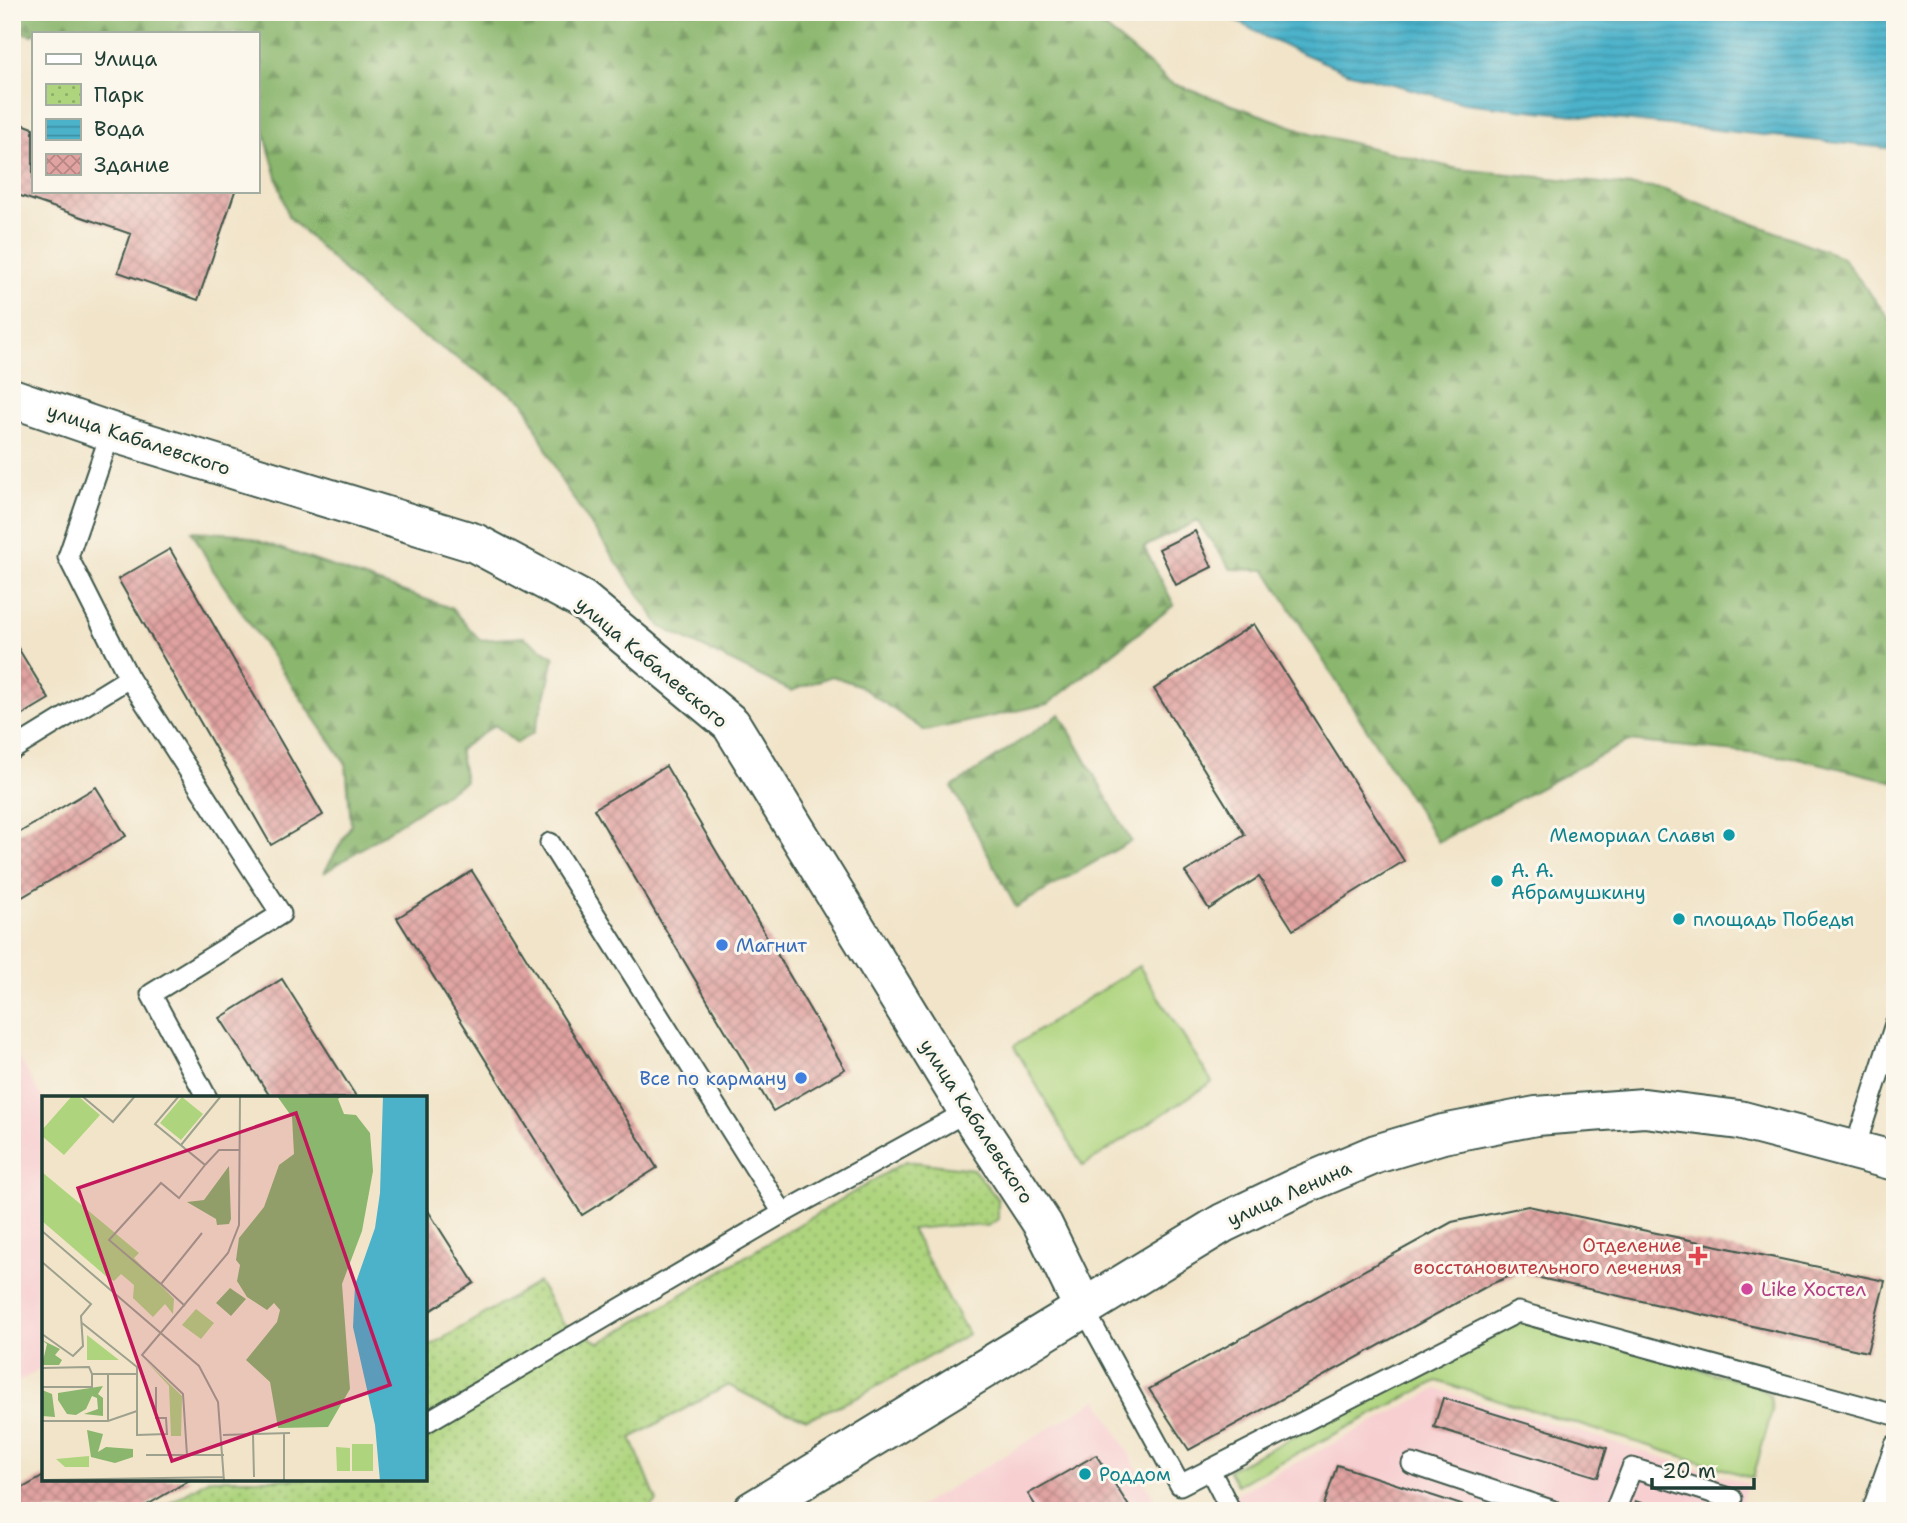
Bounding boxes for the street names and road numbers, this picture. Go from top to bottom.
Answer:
street label: улица Кабалевского [44,398,234,481]
street label: улица Кабалевского [570,591,733,733]
street label: улица Кабалевского [914,1034,1039,1208]
street label: улица Ленина [1223,1155,1355,1232]

